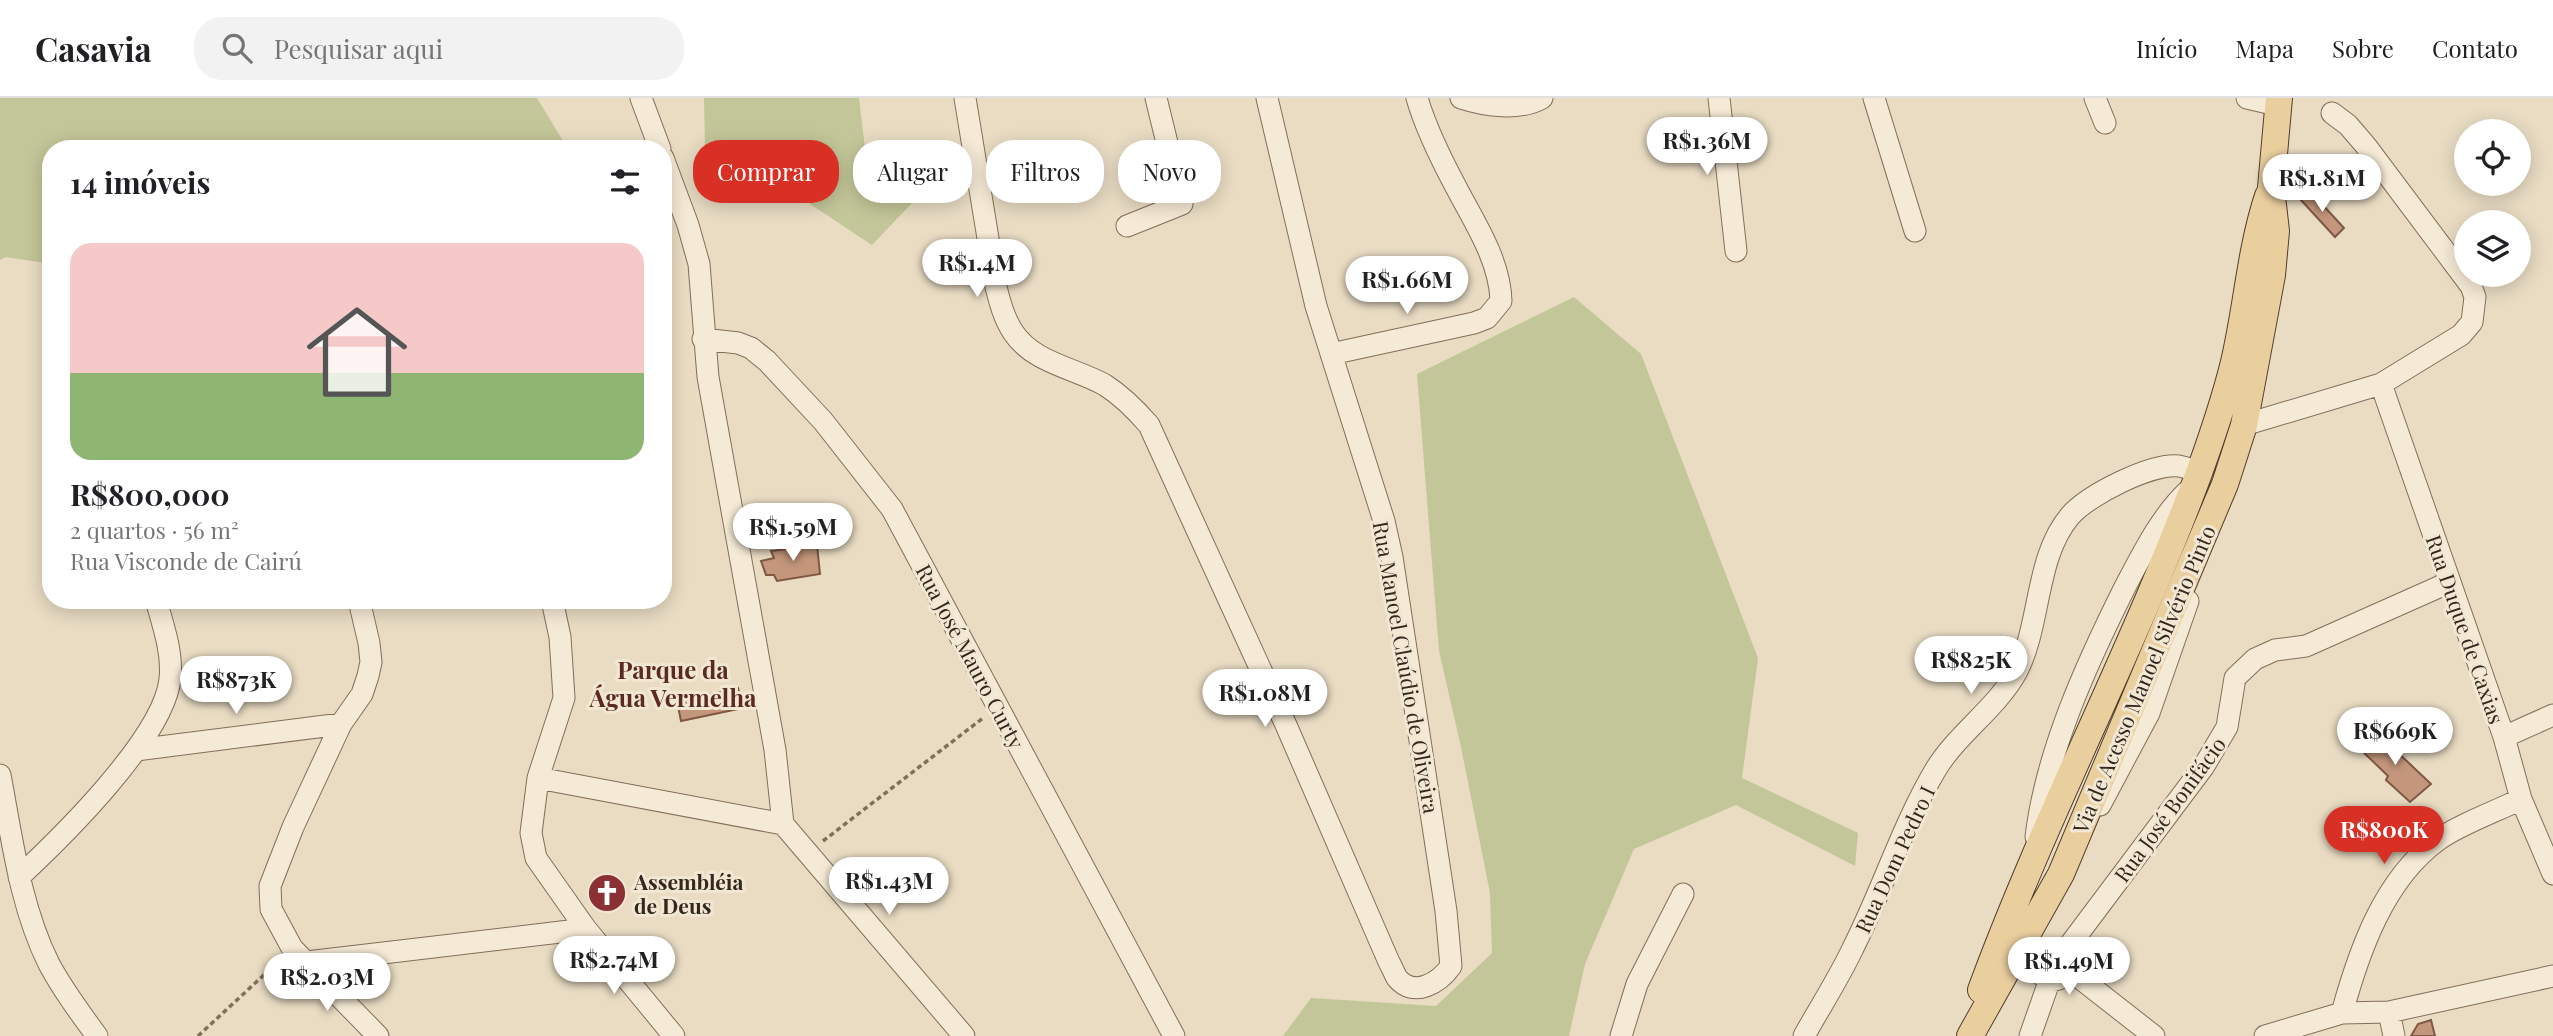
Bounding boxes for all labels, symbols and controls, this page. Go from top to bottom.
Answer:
search box [194,17,684,80]
text: Casavia [35,26,152,70]
icon: search [218,29,256,67]
text: Pesquisar aqui [274,31,443,66]
text: Início [2136,32,2197,64]
text: Mapa [2235,32,2294,64]
text: Sobre [2332,32,2394,64]
text: Contato [2432,32,2518,64]
pin: R$1.36M [1642,118,1772,177]
map controls [2454,119,2531,287]
button: locate [2454,119,2531,196]
text: R$1.36M [1663,124,1751,155]
chip: Comprar [693,140,839,203]
chip: Alugar [853,140,972,203]
chip: Filtros [986,140,1104,203]
chip: Novo [1118,140,1221,203]
pin: R$1.81M [2257,155,2387,214]
text: R$1.81M [2278,161,2366,192]
text: 14 imóveis [70,162,210,202]
icon: filters [606,163,644,201]
button: layers [2454,210,2531,287]
pin: R$1.4M [920,240,1034,299]
text: R$1.4M [938,246,1016,277]
pin: R$1.66M [1342,256,1472,316]
text: R$1.66M [1361,263,1453,294]
icon: home [294,289,420,415]
text: R$800,000 [70,474,230,514]
pin: R$1.59M [728,504,858,563]
text: R$1.59M [749,510,837,541]
text: 2 quartos · 56 m² [70,514,239,545]
street label: Rua Manoel Claúdio de Oliveira [1367,519,1447,816]
street label: Via de Acesso Manoel Silvério Pinto [2065,521,2221,838]
street label: Rua Duque de Caxias [2420,531,2512,727]
text: Rua Visconde de Cairú [70,545,302,576]
street label: Rua José Mauro Curty [911,559,1032,753]
pin: R$825K [1914,636,2028,696]
text: R$825K [1930,643,2012,674]
district label: Parque da Água Vermelha [589,653,757,713]
pin: R$873K [179,656,293,716]
text: R$873K [196,663,276,694]
pin: R$1.08M [1200,670,1330,729]
text: R$1.08M [1218,676,1312,707]
pin: R$669K [2338,708,2452,767]
text: R$669K [2353,714,2437,745]
street label: Rua José Bonifácio [2107,731,2231,887]
street label: Rua Dom Pedro I [1848,781,1940,937]
pin: R$800K [2327,806,2441,866]
text: R$800K [2340,813,2428,844]
pin: R$1.43M [824,858,954,917]
text: R$1.43M [845,864,933,895]
place label: Assembléia de Deus [633,867,743,919]
church icon: Assembléia de Deus [586,872,628,914]
pin: R$2.74M [549,936,679,996]
pin: R$1.49M [2004,937,2134,997]
text: R$2.74M [569,943,659,974]
text: R$1.49M [2024,944,2114,975]
pin: R$2.03M [262,954,392,1013]
text: R$2.03M [280,960,374,991]

